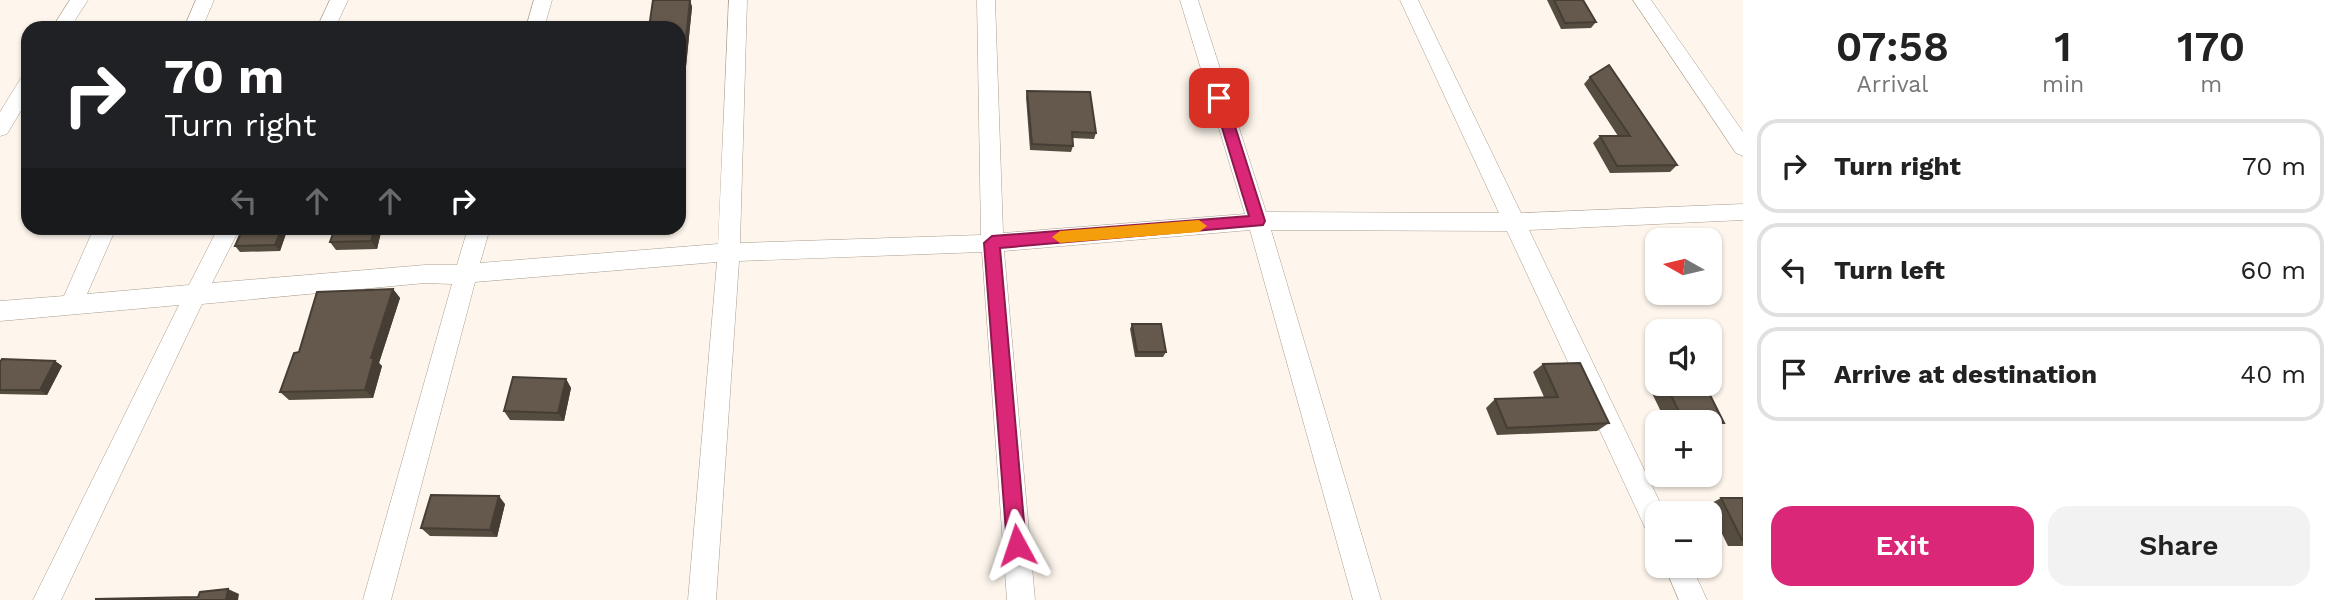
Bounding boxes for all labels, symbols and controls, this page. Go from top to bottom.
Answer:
text: 07:58 [1836,22,1949,71]
text: 1 [2054,22,2072,71]
text: 170 [2177,22,2245,71]
text: 70 m [164,47,284,105]
icon: right [49,49,140,140]
pin [1189,68,1249,128]
text: Arrival [1857,71,1928,98]
text: min [2042,71,2084,98]
text: m [2200,71,2222,98]
icon: arrive [1200,79,1238,117]
text: Turn right [164,106,316,144]
icon: right [1775,147,1813,185]
text: Turn right [1834,151,1961,181]
text: 70 m [2242,151,2306,181]
icon: left [225,182,263,220]
icon: ahead [298,182,336,220]
icon: ahead [371,182,409,220]
icon: right [444,182,482,220]
north arrow [1645,228,1722,304]
map controls [1645,228,1722,578]
icon: left [1775,251,1813,289]
text: Turn left [1834,255,1945,285]
text: 60 m [2240,255,2306,285]
button: sound [1645,319,1722,396]
icon: arrive [1775,355,1813,393]
text: Arrive at destination [1834,359,2097,389]
text: 40 m [2240,359,2306,389]
button: + [1645,410,1722,487]
button: − [1645,501,1722,578]
button: Exit [1771,506,2034,586]
button: Share [2048,506,2310,586]
position arrow [980,508,1054,582]

